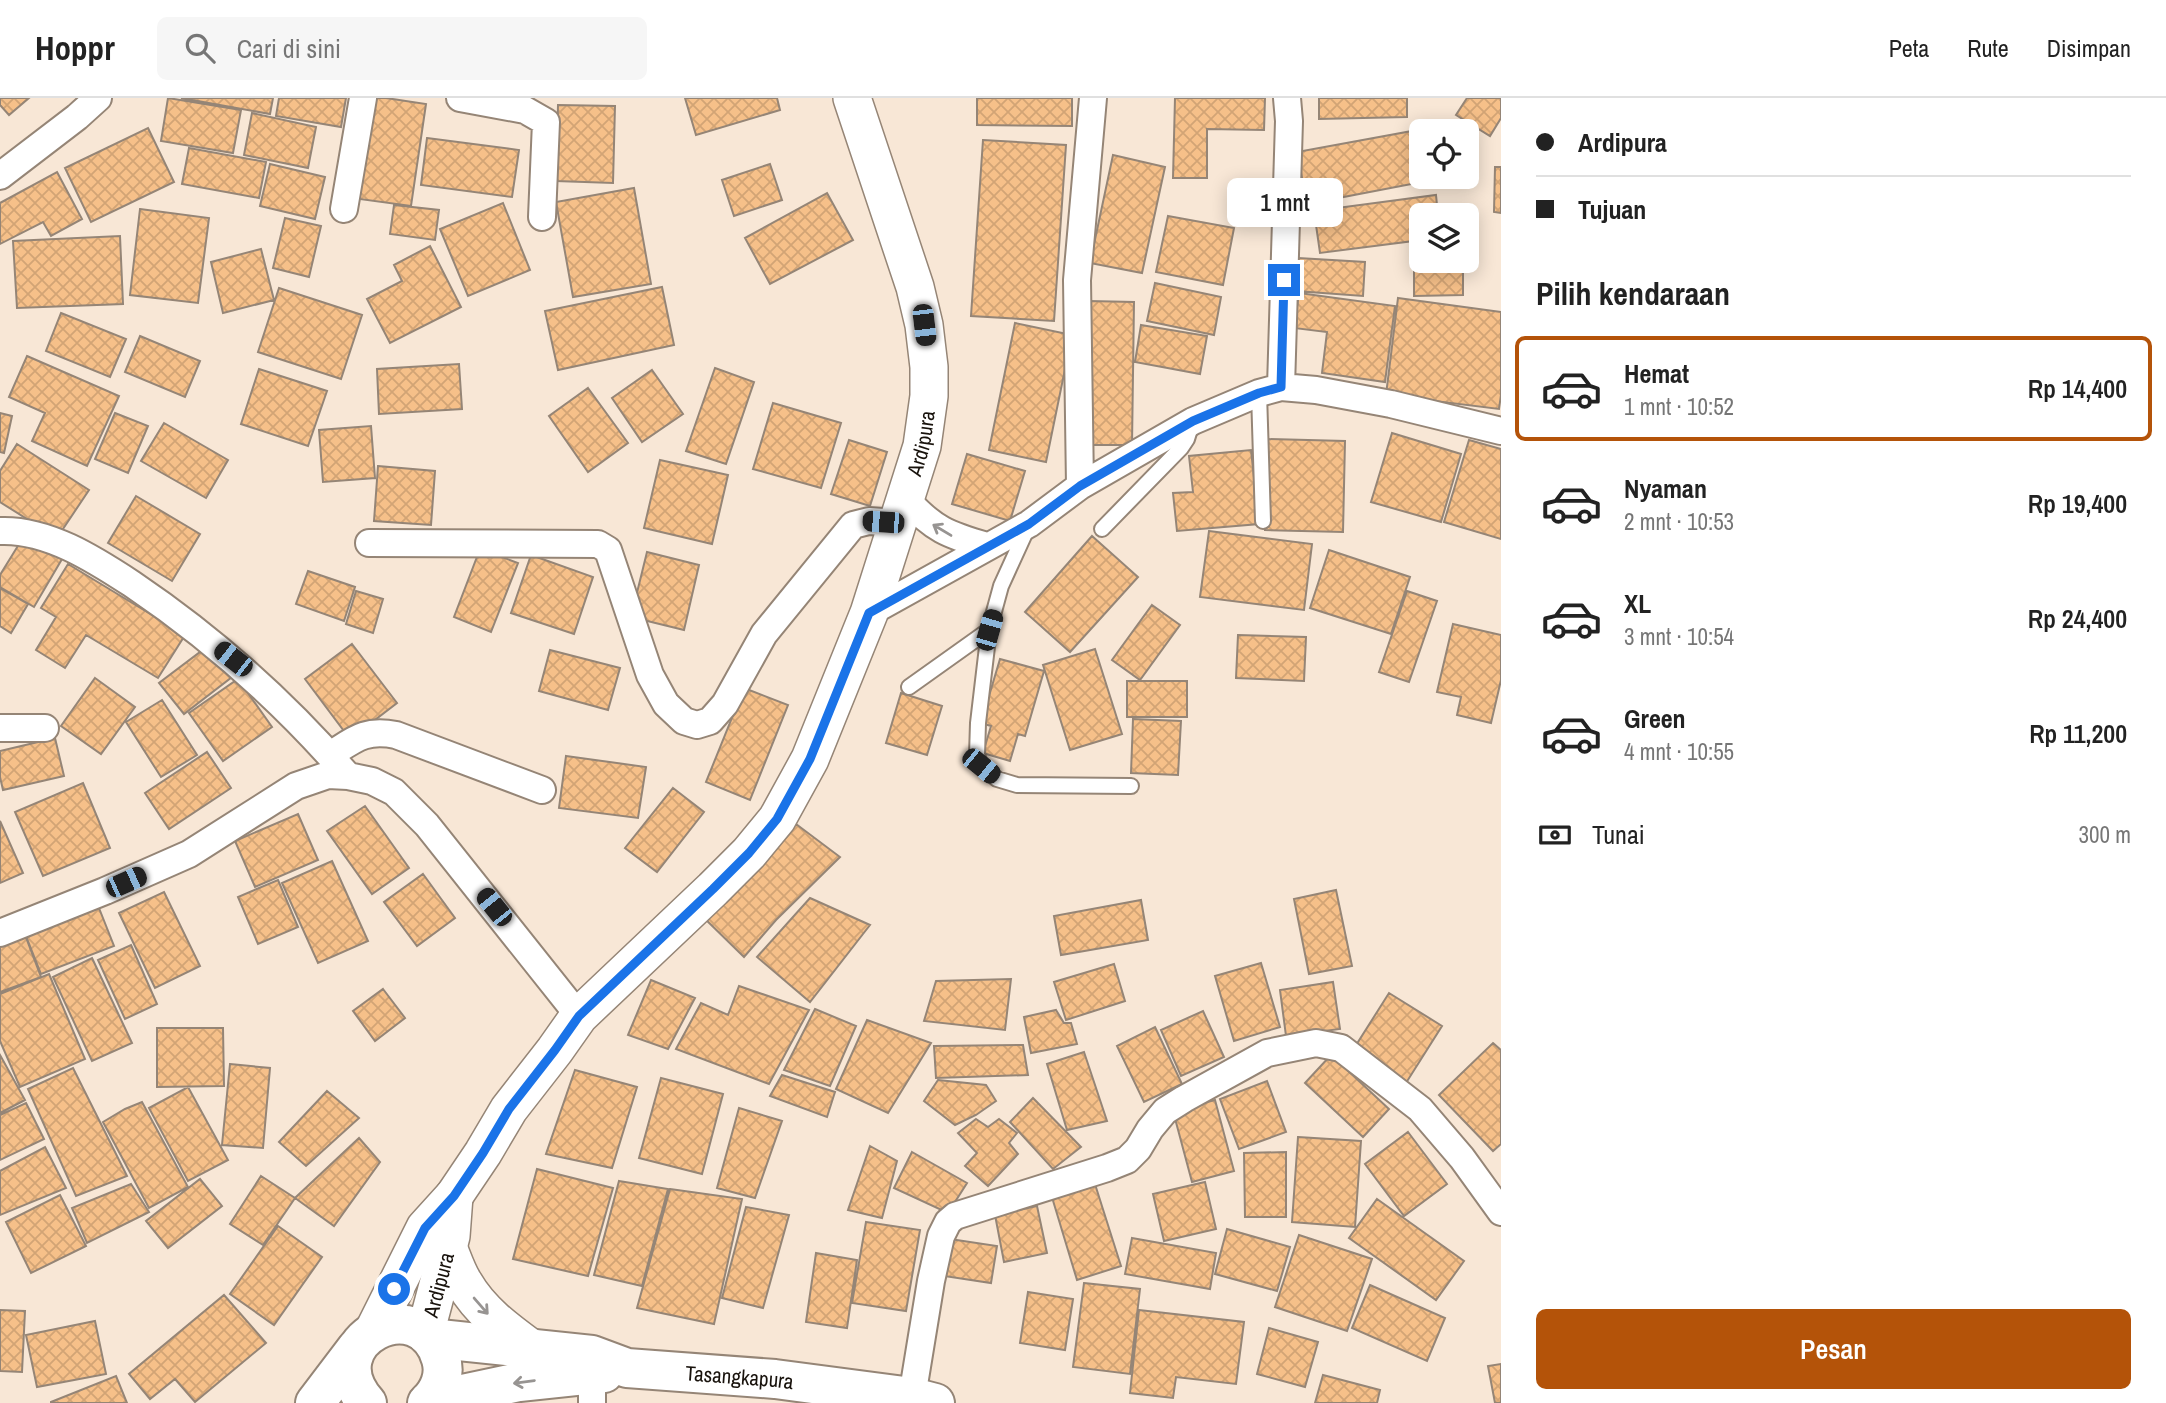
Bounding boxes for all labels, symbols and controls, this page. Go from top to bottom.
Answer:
search box [157,17,647,80]
text: Hoppr [35,26,115,70]
icon: search [181,29,219,67]
text: Cari di sini [237,31,341,66]
text: Peta [1889,32,1929,64]
text: Rute [1967,32,2009,64]
text: Disimpan [2047,32,2131,64]
map controls [1409,119,1479,273]
button: locate [1409,119,1479,189]
text: Ardipura [1578,125,1667,160]
callout: 1 mnt [1226,178,1342,228]
text: 1 mnt [1260,187,1310,218]
text: Tujuan [1578,192,1646,227]
button: layers [1409,203,1479,273]
route end [1268,264,1300,296]
text: Pilih kendaraan [1536,272,1730,315]
car [912,303,937,347]
text: Hemat [1624,356,1689,391]
icon: car [1540,357,1603,420]
text: Rp 14,400 [2028,371,2127,406]
text: 1 mnt · 10:52 [1624,391,1734,422]
street label: Ardipura [899,408,941,480]
text: Nyaman [1624,471,1707,506]
icon: car [1540,472,1603,535]
text: Rp 19,400 [2028,486,2127,521]
text: 2 mnt · 10:53 [1624,506,1734,537]
car [862,510,905,534]
one-way arrow [932,523,952,537]
text: XL [1624,586,1651,621]
icon: car [1540,587,1603,650]
text: Rp 24,400 [2028,601,2127,636]
car [974,607,1005,653]
text: 3 mnt · 10:54 [1624,621,1734,652]
car [210,638,257,680]
text: Green [1624,701,1686,736]
icon: car [1540,702,1603,765]
text: Rp 11,200 [2029,716,2127,751]
text: 4 mnt · 10:55 [1624,736,1734,767]
car [959,745,1004,787]
icon: cash [1536,816,1574,854]
text: Tunai [1592,817,1645,852]
text: 300 m [2079,819,2131,850]
car [103,864,150,900]
car [473,884,516,930]
street label: Ardipura [415,1249,461,1321]
route start [378,1273,410,1305]
one-way arrow [473,1297,489,1315]
button: Pesan [1536,1309,2131,1389]
street label: Tasangkapura [684,1358,796,1396]
one-way arrow [514,1376,536,1389]

